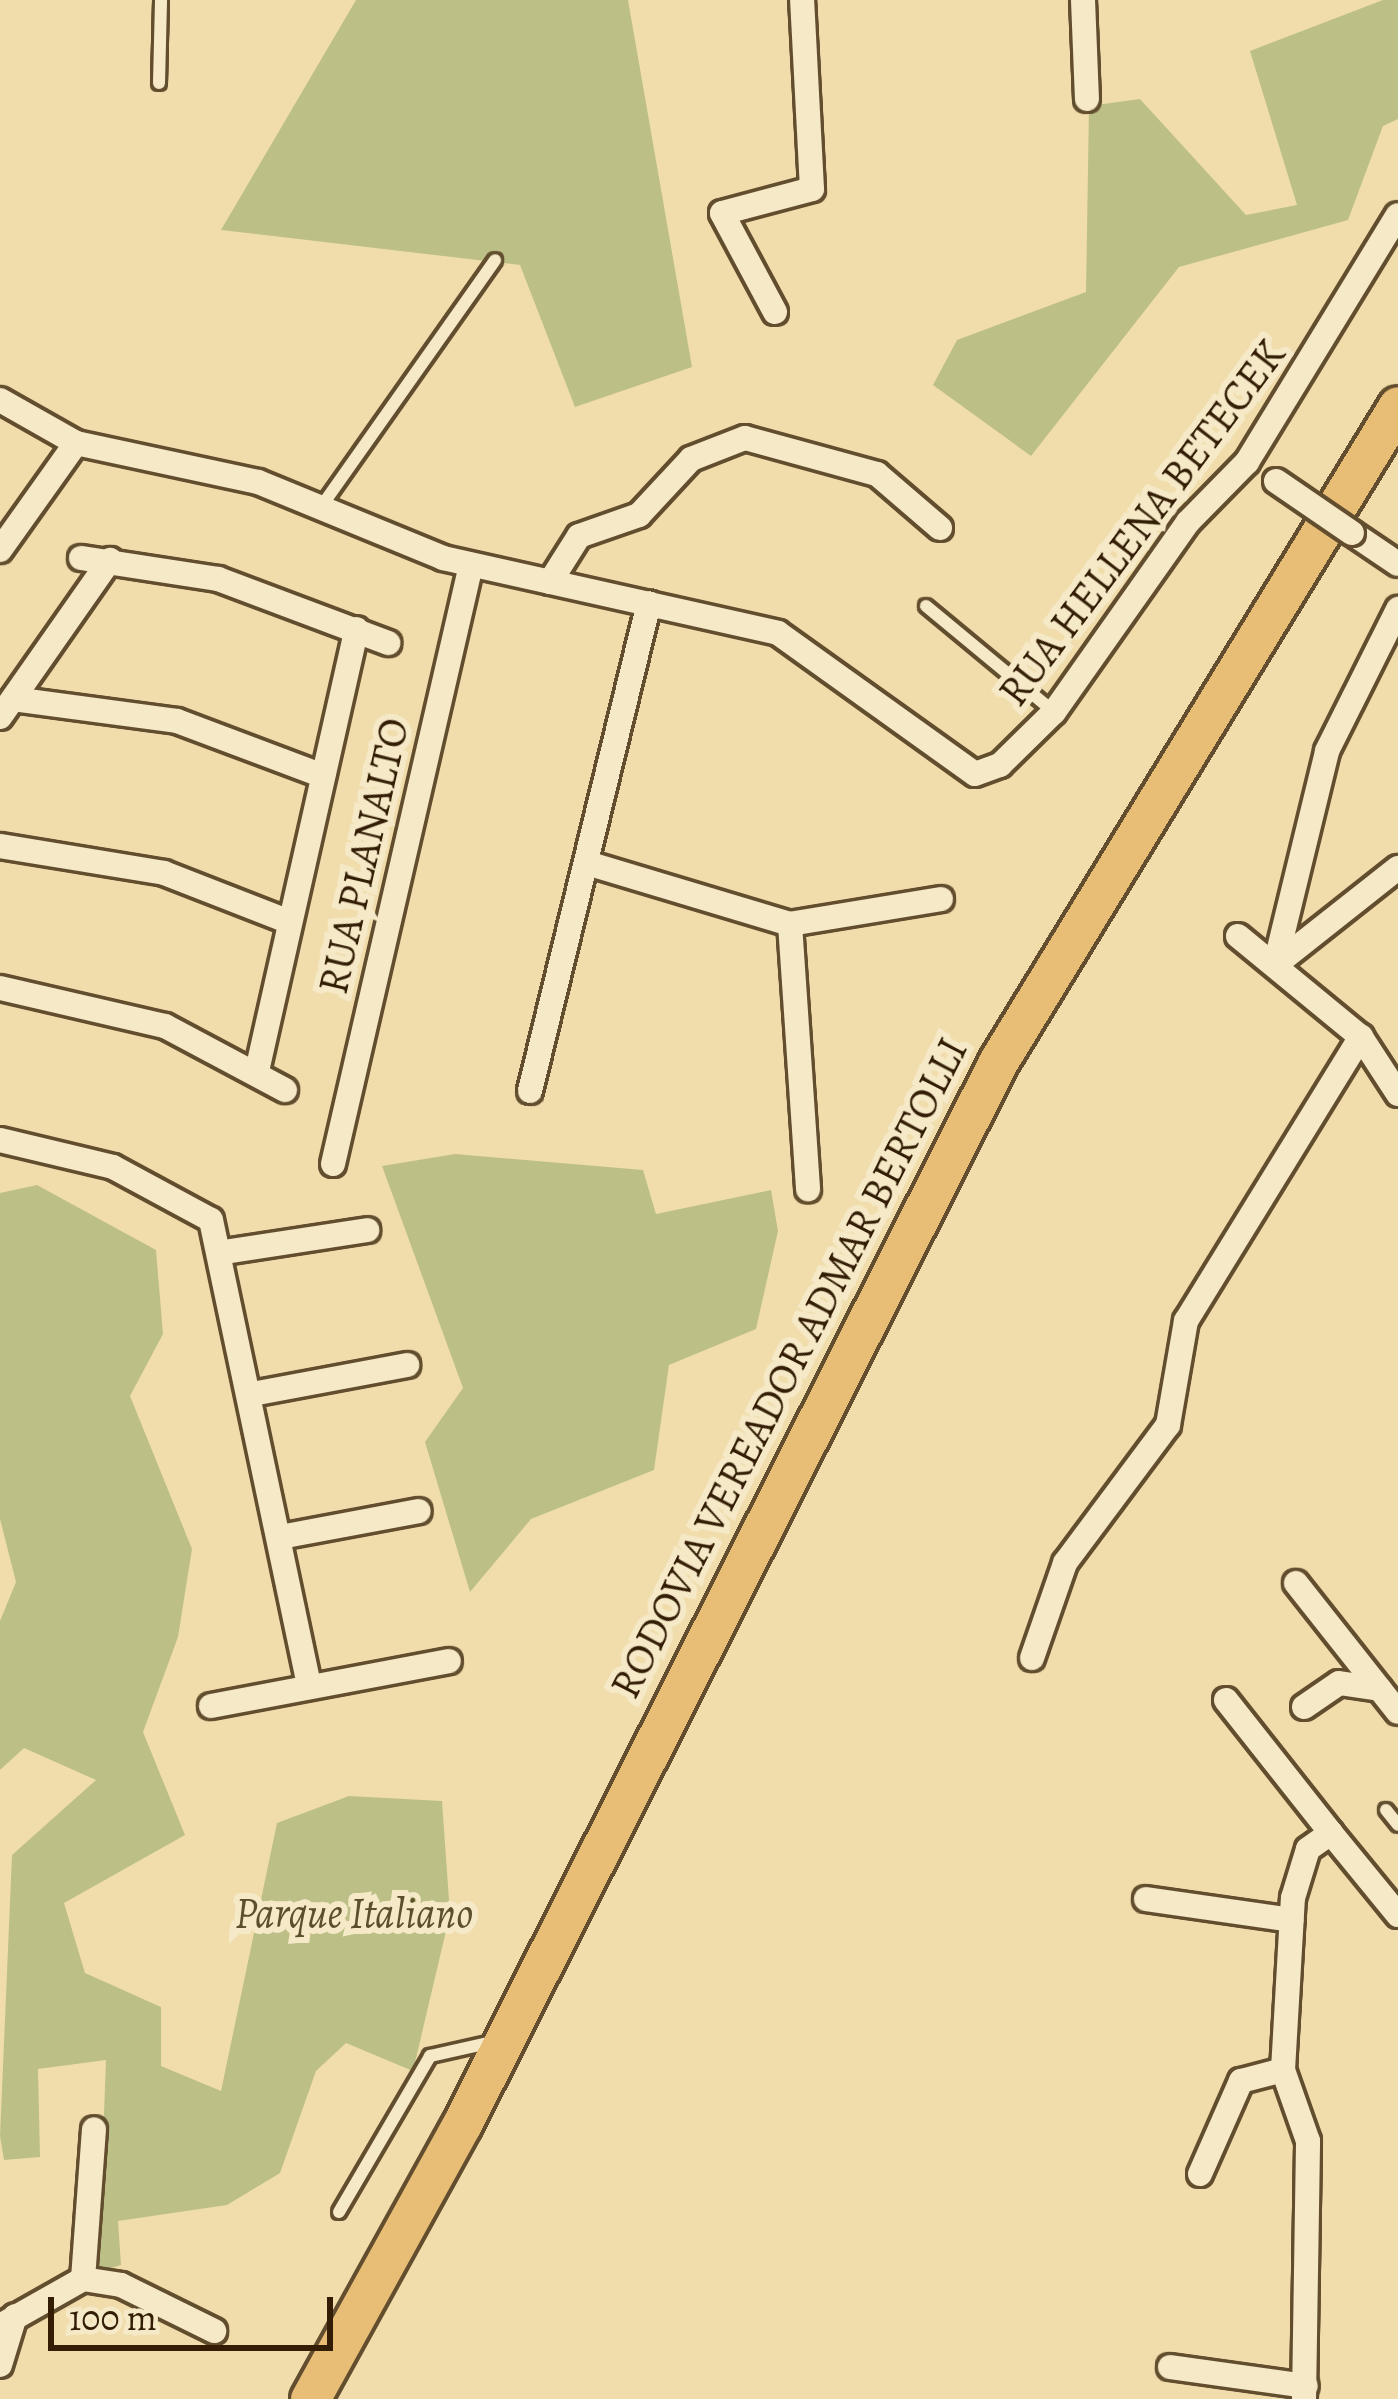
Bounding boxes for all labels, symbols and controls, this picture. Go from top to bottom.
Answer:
street label: RUA HELLENA BETECEK [988,330,1296,716]
street label: RUA PLANALTO [308,713,420,999]
street label: RODOVIA VEREADOR ADMAR BERTOLLI [600,1030,978,1706]
park label: Parque Italiano [235,1888,473,1938]
scale bar [54,2273,339,2347]
text: 100 m [69,2293,157,2342]

